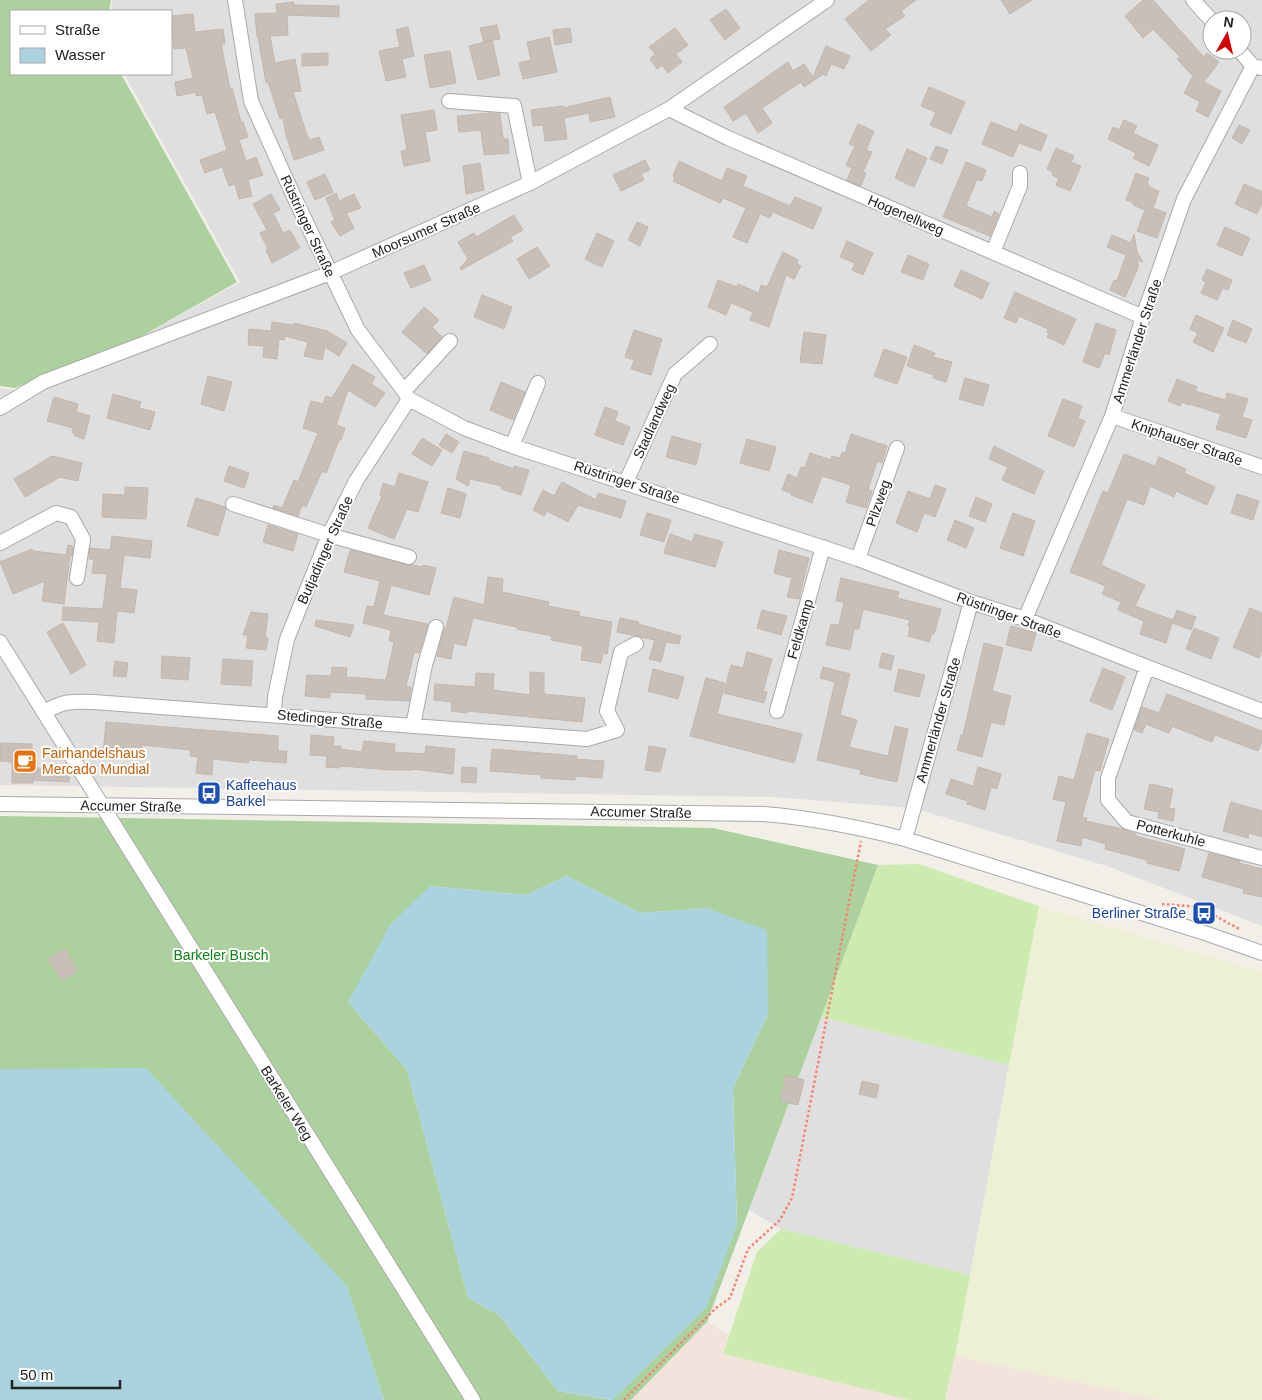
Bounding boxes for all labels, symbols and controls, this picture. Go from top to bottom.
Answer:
legend [10,10,172,75]
north arrow [1202,10,1252,60]
text: N [1223,13,1235,31]
text: Straße [55,21,100,38]
text: Wasser [55,46,105,63]
street label: Rüstringer Straße [277,173,339,280]
street label: Hogenellweg [866,192,946,238]
street label: Moorsumer Straße [369,199,483,261]
street label: Ammerländer Straße [1109,277,1165,405]
street label: Stadlandweg [630,381,678,461]
street label: Kniphauser Straße [1129,415,1245,469]
street label: Rüstringer Straße [572,457,682,507]
street label: Pilzweg [863,478,893,528]
street label: Butjadinger Straße [294,493,356,607]
street label: Rüstringer Straße [954,589,1064,641]
street label: Feldkamp [784,597,816,661]
street label: Ammerländer Straße [912,655,964,785]
street label: Stedinger Straße [277,706,384,732]
place label: Fairhandelshaus Mercado Mundial [42,745,149,777]
cafe icon: Fairhandelshaus Mercado Mundial [12,748,38,774]
place label: Kaffeehaus Barkel [226,777,297,809]
bus stop icon: Kaffeehaus Barkel [196,780,222,806]
street label: Accumer Straße [80,797,182,815]
street label: Accumer Straße [590,803,692,821]
street label: Potterkuhle [1135,816,1207,850]
bus stop icon: Berliner Straße [1191,900,1217,926]
place label: Berliner Straße [1092,905,1186,921]
park label: Barkeler Busch [174,947,268,963]
street label: Barkeler Weg [258,1063,316,1143]
scale bar [12,1358,120,1390]
text: 50 m [20,1366,53,1383]

